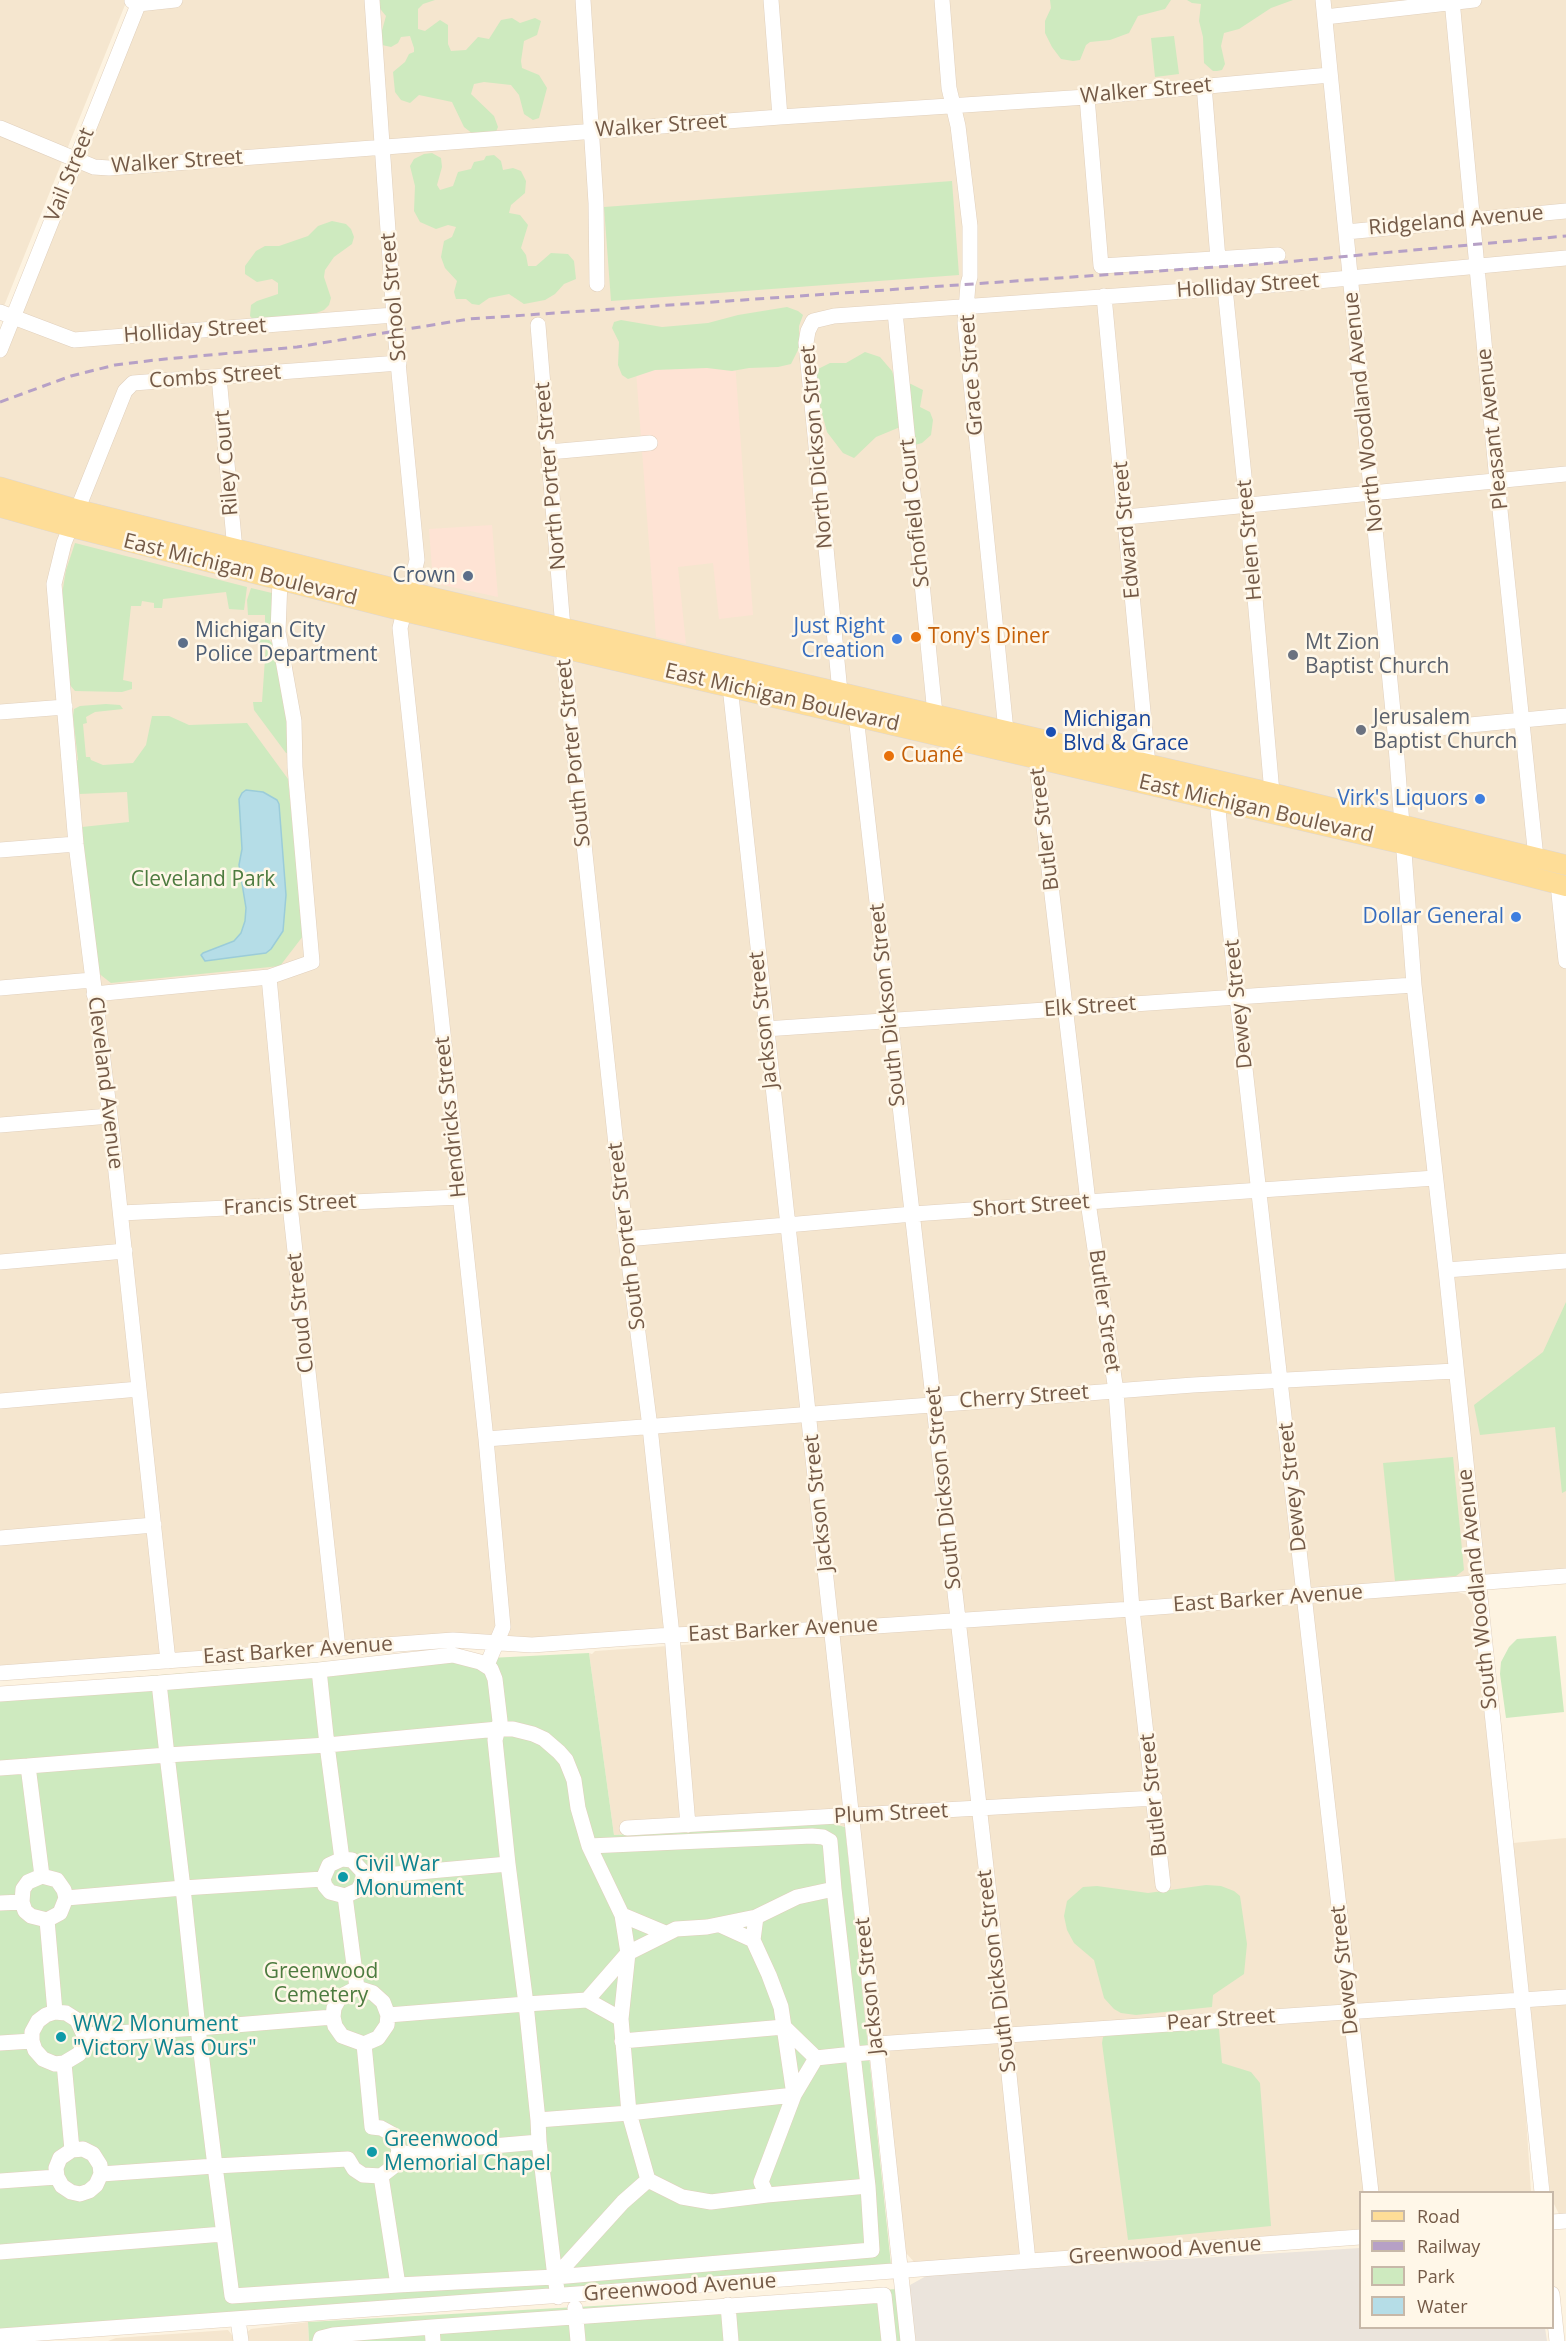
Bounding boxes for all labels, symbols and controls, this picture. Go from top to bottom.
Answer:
street label: Walker Street [1079,73,1213,109]
street label: Walker Street [594,109,728,143]
street label: Vail Street [40,124,100,226]
street label: Walker Street [110,145,244,179]
street label: Ridgeland Avenue [1367,201,1545,241]
street label: School Street [376,232,412,362]
street label: Holliday Street [1176,268,1320,304]
street label: North Woodland Avenue [1339,291,1389,533]
street label: Holliday Street [123,313,267,349]
street label: Grace Street [955,314,989,436]
street label: North Dickson Street [796,344,838,550]
street label: Pleasant Avenue [1472,347,1514,511]
street label: Combs Street [148,360,282,394]
street label: North Porter Street [530,381,572,571]
street label: Riley Court [210,409,244,517]
street label: Schofield Court [895,437,935,589]
street label: Edward Street [1108,460,1146,600]
street label: Helen Street [1232,478,1268,602]
street label: East Michigan Boulevard [121,529,359,611]
place label: Crown [392,563,456,589]
marker: Crown [461,569,475,583]
place label: Just Right Creation [794,614,885,664]
place label: Michigan City Police Department [195,618,377,668]
place label: Tony's Diner [928,624,1049,650]
marker: Tony's Diner [909,630,923,644]
place label: Mt Zion Baptist Church [1305,630,1449,680]
marker: Just Right Creation [890,632,904,646]
marker: Michigan City Police Department [176,636,190,650]
marker: Mt Zion Baptist Church [1286,648,1300,662]
street label: South Porter Street [552,658,596,848]
street label: East Michigan Boulevard [662,659,902,737]
place label: Jerusalem Baptist Church [1373,705,1517,755]
place label: Michigan Blvd & Grace [1063,707,1189,757]
marker: Jerusalem Baptist Church [1354,723,1368,737]
marker: Michigan Blvd & Grace [1044,725,1058,739]
place label: Cuané [901,743,963,769]
marker: Cuané [882,749,896,763]
street label: Butler Street [1025,766,1065,892]
street label: East Michigan Boulevard [1136,770,1376,848]
place label: Virk's Liquors [1337,786,1468,812]
marker: Virk's Liquors [1473,792,1487,806]
park label: Cleveland Park [131,867,275,893]
street label: South Dickson Street [865,902,911,1108]
place label: Dollar General [1363,904,1504,930]
marker: Dollar General [1509,910,1523,924]
street label: Dewey Street [1220,938,1258,1070]
street label: Jackson Street [744,950,784,1090]
street label: Elk Street [1043,991,1137,1023]
street label: Cleveland Avenue [82,995,128,1171]
street label: Hendricks Street [430,1035,472,1199]
street label: South Porter Street [603,1141,651,1331]
street label: Francis Street [223,1189,357,1221]
street label: Short Street [972,1189,1090,1223]
street label: Butler Street [1083,1248,1125,1374]
street label: Cloud Street [282,1252,320,1374]
street label: Cherry Street [958,1380,1090,1414]
street label: South Dickson Street [921,1385,967,1591]
street label: Dewey Street [1274,1421,1312,1553]
street label: Jackson Street [799,1433,839,1573]
street label: South Woodland Avenue [1453,1468,1503,1710]
street label: East Barker Avenue [1172,1580,1364,1618]
street label: East Barker Avenue [687,1612,879,1648]
street label: East Barker Avenue [202,1632,394,1670]
street label: Butler Street [1135,1732,1173,1858]
street label: Plum Street [833,1798,949,1830]
place label: Civil War Monument [355,1852,464,1902]
street label: South Dickson Street [972,1868,1022,2074]
marker: Civil War Monument [336,1870,350,1884]
street label: Dewey Street [1326,1904,1364,2036]
street label: Jackson Street [850,1916,890,2056]
park label: Greenwood Cemetery [264,1959,378,2009]
street label: Pear Street [1166,2004,1276,2036]
place label: WW2 Monument "Victory Was Ours" [73,2012,257,2062]
marker: WW2 Monument "Victory Was Ours" [54,2030,68,2044]
place label: Greenwood Memorial Chapel [384,2127,551,2177]
marker: Greenwood Memorial Chapel [365,2145,379,2159]
legend [1359,2191,1554,2329]
text: Road [1417,2204,1460,2228]
street label: Greenwood Avenue [1068,2232,1262,2270]
text: Railway [1417,2234,1480,2258]
text: Park [1417,2264,1455,2288]
street label: Greenwood Avenue [583,2269,777,2307]
text: Water [1417,2294,1468,2318]

